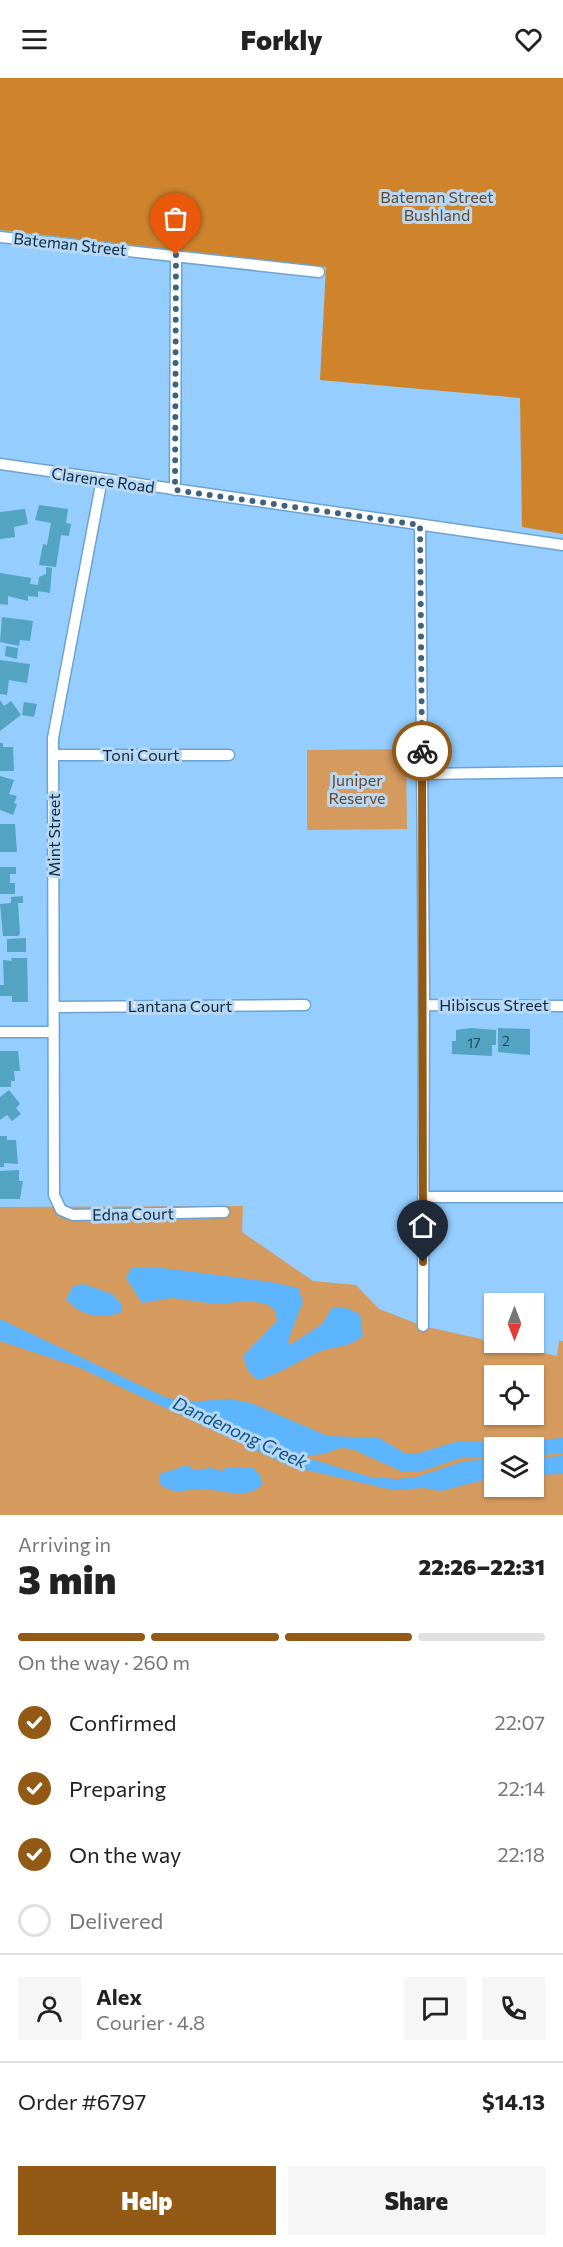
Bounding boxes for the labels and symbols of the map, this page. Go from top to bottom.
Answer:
park label: Bateman Street Bushland [380,187,494,224]
pin [150,193,201,255]
street label: Bateman Street [13,228,128,259]
street label: Clarence Road [50,463,156,496]
courier [392,721,452,781]
street label: Toni Court [102,745,180,764]
park label: Juniper Reserve [328,770,386,807]
street label: Mint Street [44,793,63,877]
street label: Hibiscus Street [439,995,549,1014]
street label: Lantana Court [128,996,233,1015]
house number: 2 [502,1032,510,1049]
house number: 17 [467,1034,481,1051]
pin [397,1200,448,1262]
street label: Edna Court [92,1203,174,1224]
north arrow [484,1293,544,1353]
water label: Dandenong Creek [170,1391,312,1473]

